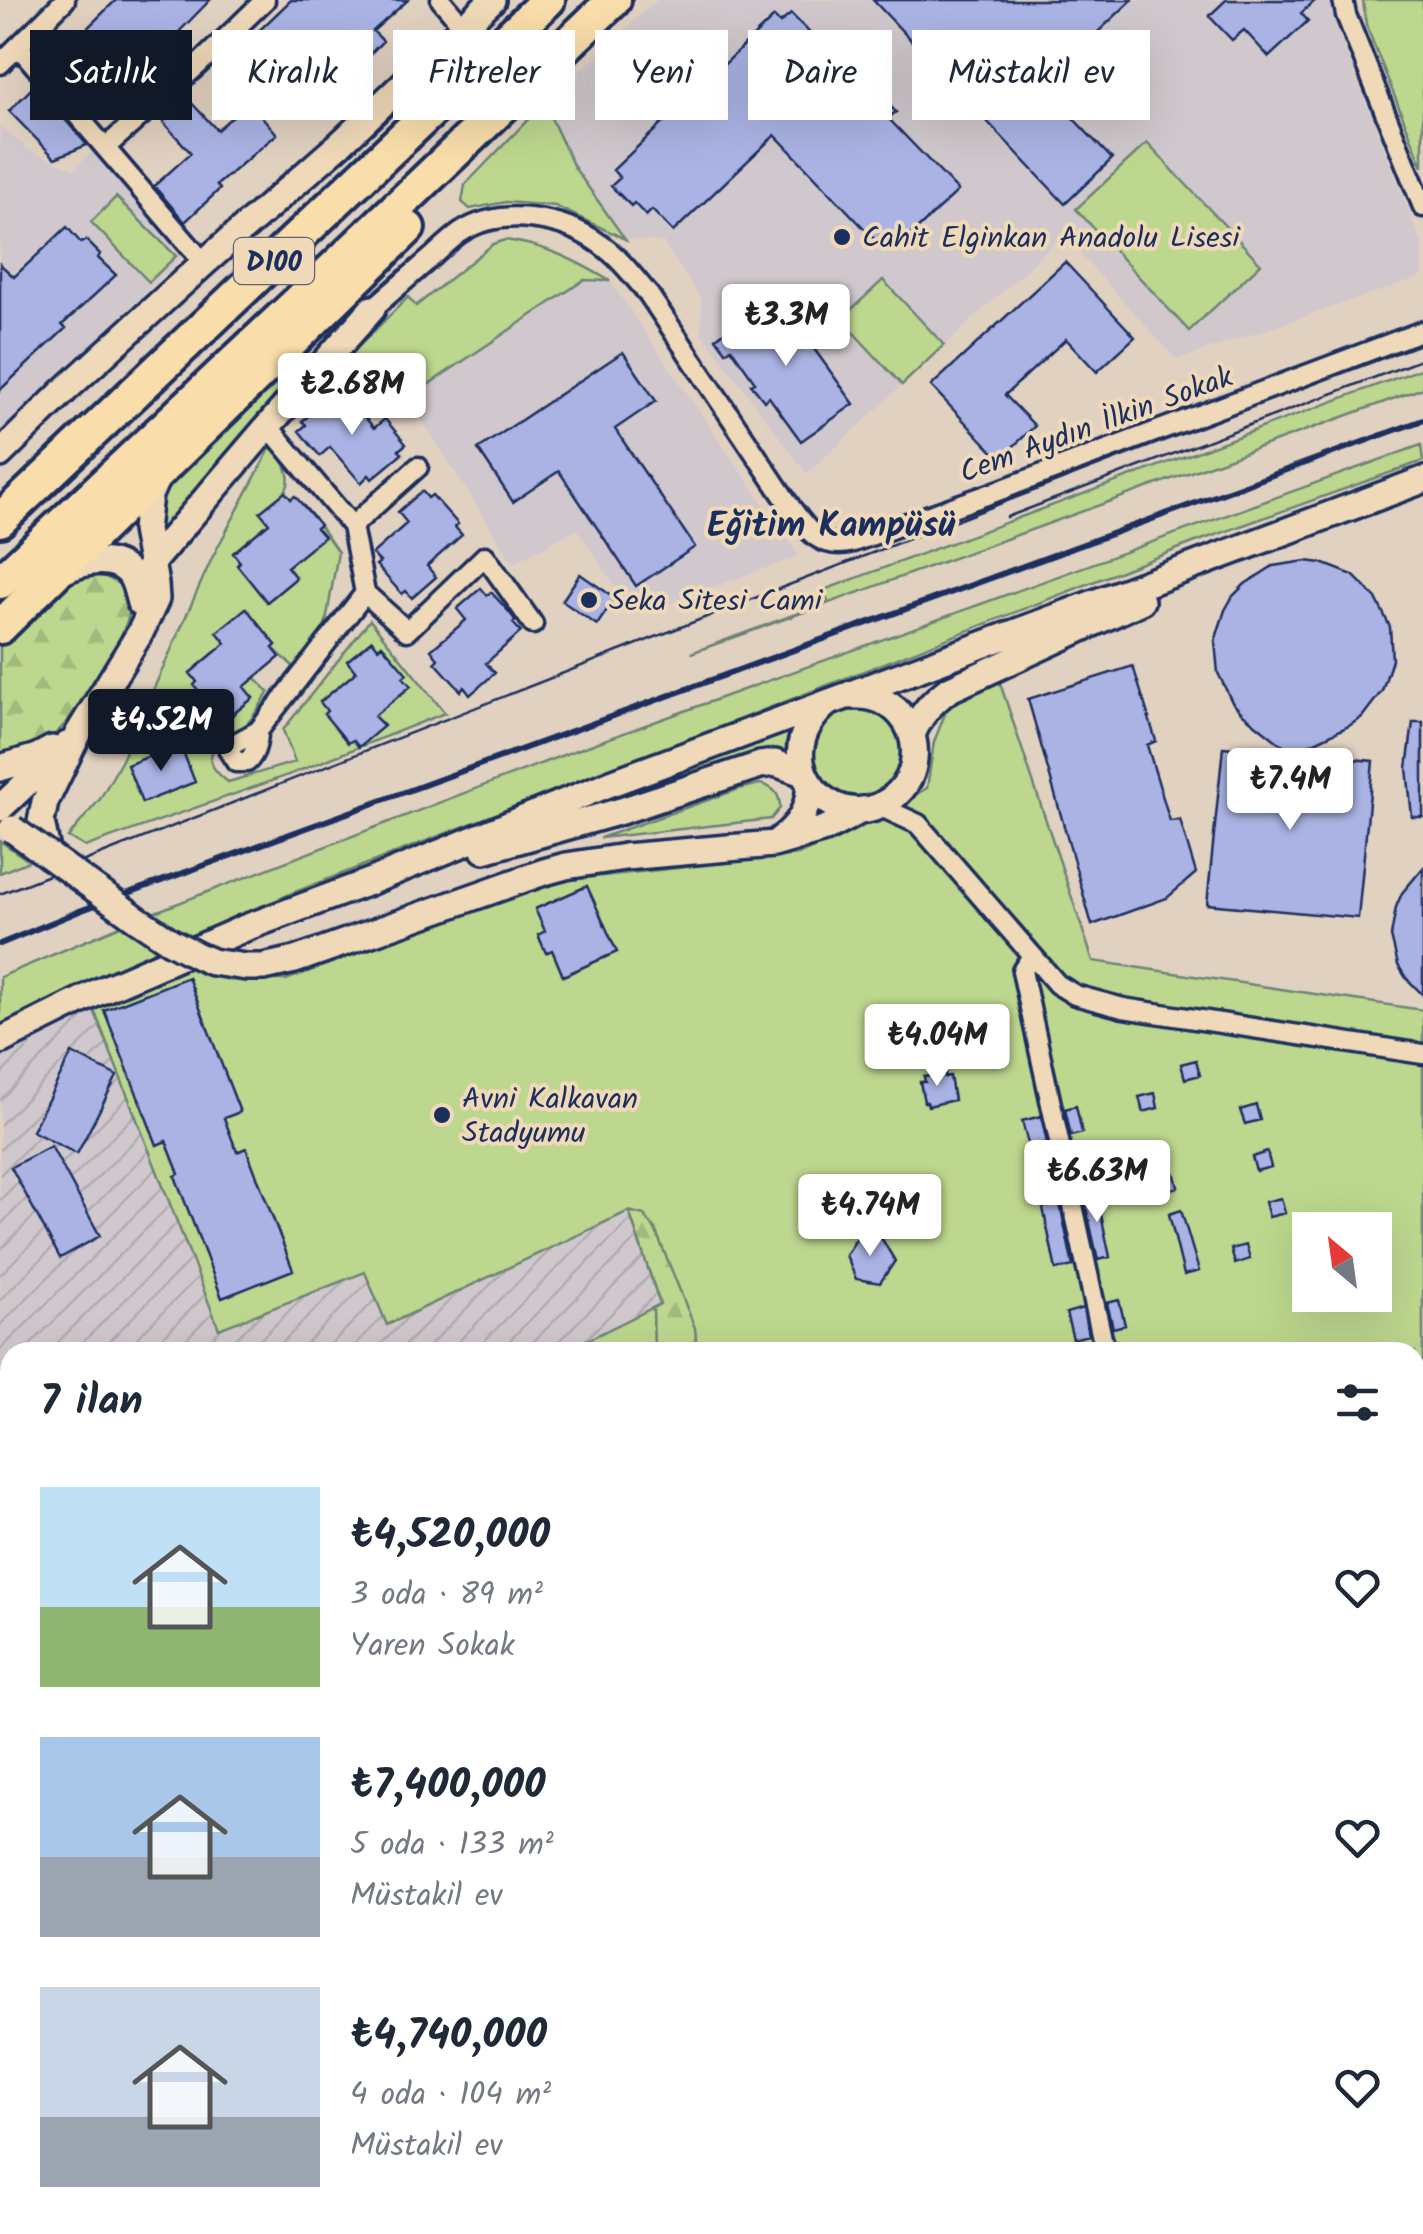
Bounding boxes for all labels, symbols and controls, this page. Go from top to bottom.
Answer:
chip: Satılık [30,30,192,120]
chip: Kiralık [212,30,373,120]
chip: Filtreler [393,30,575,120]
chip: Yeni [595,30,728,120]
chip: Daire [748,30,892,120]
chip: Müstakil ev [912,30,1150,120]
place label: Cahit Elginkan Anadolu Lisesi [862,215,1242,263]
marker: Cahit Elginkan Anadolu Lisesi [831,226,853,248]
road number: D100 [234,238,314,284]
pin: ₺3.3M [716,284,856,369]
text: ₺3.3M [744,291,828,342]
pin: ₺2.68M [271,353,433,438]
street label: Cem Aydın İlkin Sokak [953,354,1241,498]
text: ₺2.68M [300,360,404,411]
district label: Eğitim Kampüsü [707,499,956,555]
place label: Seka Sitesi Cami [609,578,824,626]
marker: Seka Sitesi Cami [578,589,600,611]
pin: ₺4.52M [80,689,242,774]
text: ₺4.52M [110,696,212,747]
pin: ₺7.4M [1220,748,1360,833]
text: ₺7.4M [1249,755,1331,806]
pin: ₺4.04M [856,1004,1018,1089]
text: ₺4.04M [887,1011,987,1062]
place label: Avni Kalkavan Stadyumu [462,1076,638,1158]
marker: Avni Kalkavan Stadyumu [431,1104,453,1126]
pin: ₺6.63M [1016,1140,1178,1225]
text: ₺6.63M [1046,1147,1148,1198]
pin: ₺4.74M [789,1174,951,1259]
text: ₺4.74M [820,1181,920,1232]
north arrow [1292,1212,1392,1312]
map controls [1292,1212,1392,1312]
text: 7 ilan [40,1369,143,1436]
icon: filters [1330,1375,1385,1430]
text: ₺4,520,000 [350,1503,550,1570]
icon: home [120,1527,240,1647]
icon: heart [1330,1560,1385,1615]
text: 3 oda · 89 m² [350,1570,543,1621]
text: Yaren Sokak [350,1621,515,1672]
text: ₺7,400,000 [350,1753,546,1820]
icon: home [120,1777,240,1897]
icon: heart [1330,1810,1385,1865]
text: 5 oda · 133 m² [350,1820,554,1871]
text: Müstakil ev [350,1871,503,1922]
text: ₺4,740,000 [350,2003,547,2070]
icon: home [120,2027,240,2147]
icon: heart [1330,2060,1385,2115]
text: 4 oda · 104 m² [350,2070,551,2121]
text: Müstakil ev [350,2121,503,2172]

